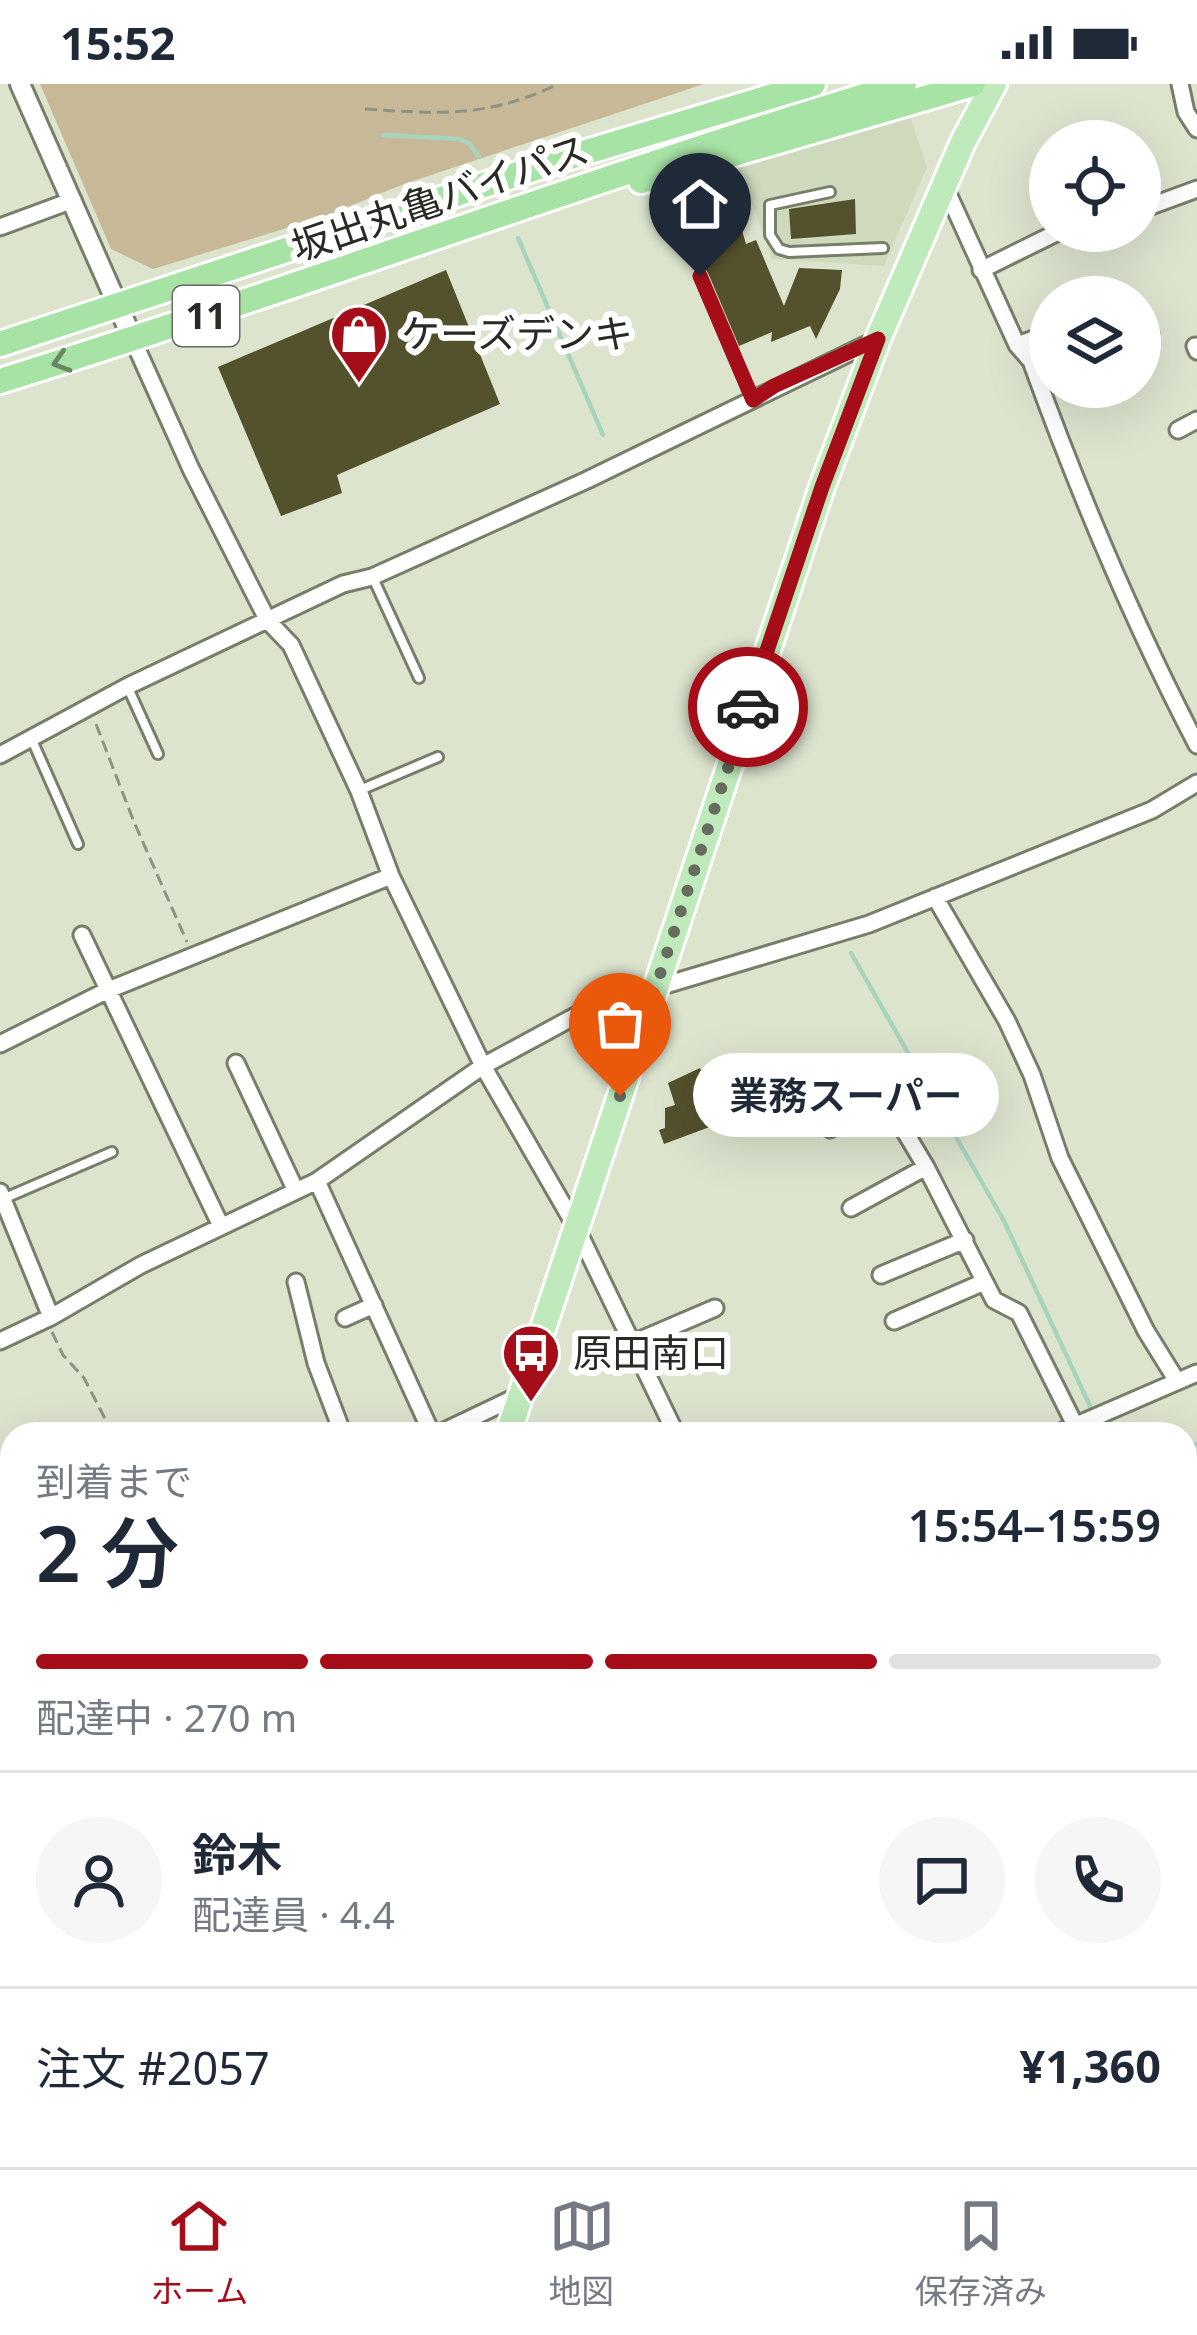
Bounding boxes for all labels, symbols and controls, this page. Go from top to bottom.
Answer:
text: 15:52 [60,12,176,73]
map controls [1029,120,1161,408]
button: locate [1029,120,1161,252]
street label: 坂出丸亀バイパス [284,121,595,272]
pin [649,153,751,276]
icon: home [667,171,733,237]
button: layers [1029,276,1161,408]
road number: 11 [173,286,239,346]
shop icon: ケーズデンキ [328,303,390,385]
place label: ケーズデンキ [401,306,633,359]
one-way arrow [51,348,72,373]
courier [688,647,808,767]
icon: car [715,674,781,740]
pin [569,973,671,1096]
icon: bag [587,991,653,1057]
callout: 業務スーパー [692,1054,998,1138]
text: 業務スーパー [729,1068,963,1121]
bus stop icon: 原田南口 [500,1322,562,1404]
place label: 原田南口 [573,1325,729,1378]
text: 到着まで [36,1454,192,1507]
text: 15:54–15:59 [908,1494,1161,1555]
text: 2 分 [36,1499,179,1605]
text: 配達中 · 270 m [36,1690,297,1743]
button: person [36,1817,162,1943]
button: chat [879,1817,1005,1943]
button: phone [1035,1817,1161,1943]
text: 鈴木 [192,1823,282,1884]
text: 配達員 · 4.4 [192,1887,395,1940]
text: ¥1,360 [1019,2035,1161,2096]
text: 注文 #2057 [36,2037,270,2098]
tab: ホーム [150,2193,248,2313]
tab: 地図 [549,2193,615,2313]
tab: 保存済み [915,2193,1047,2313]

